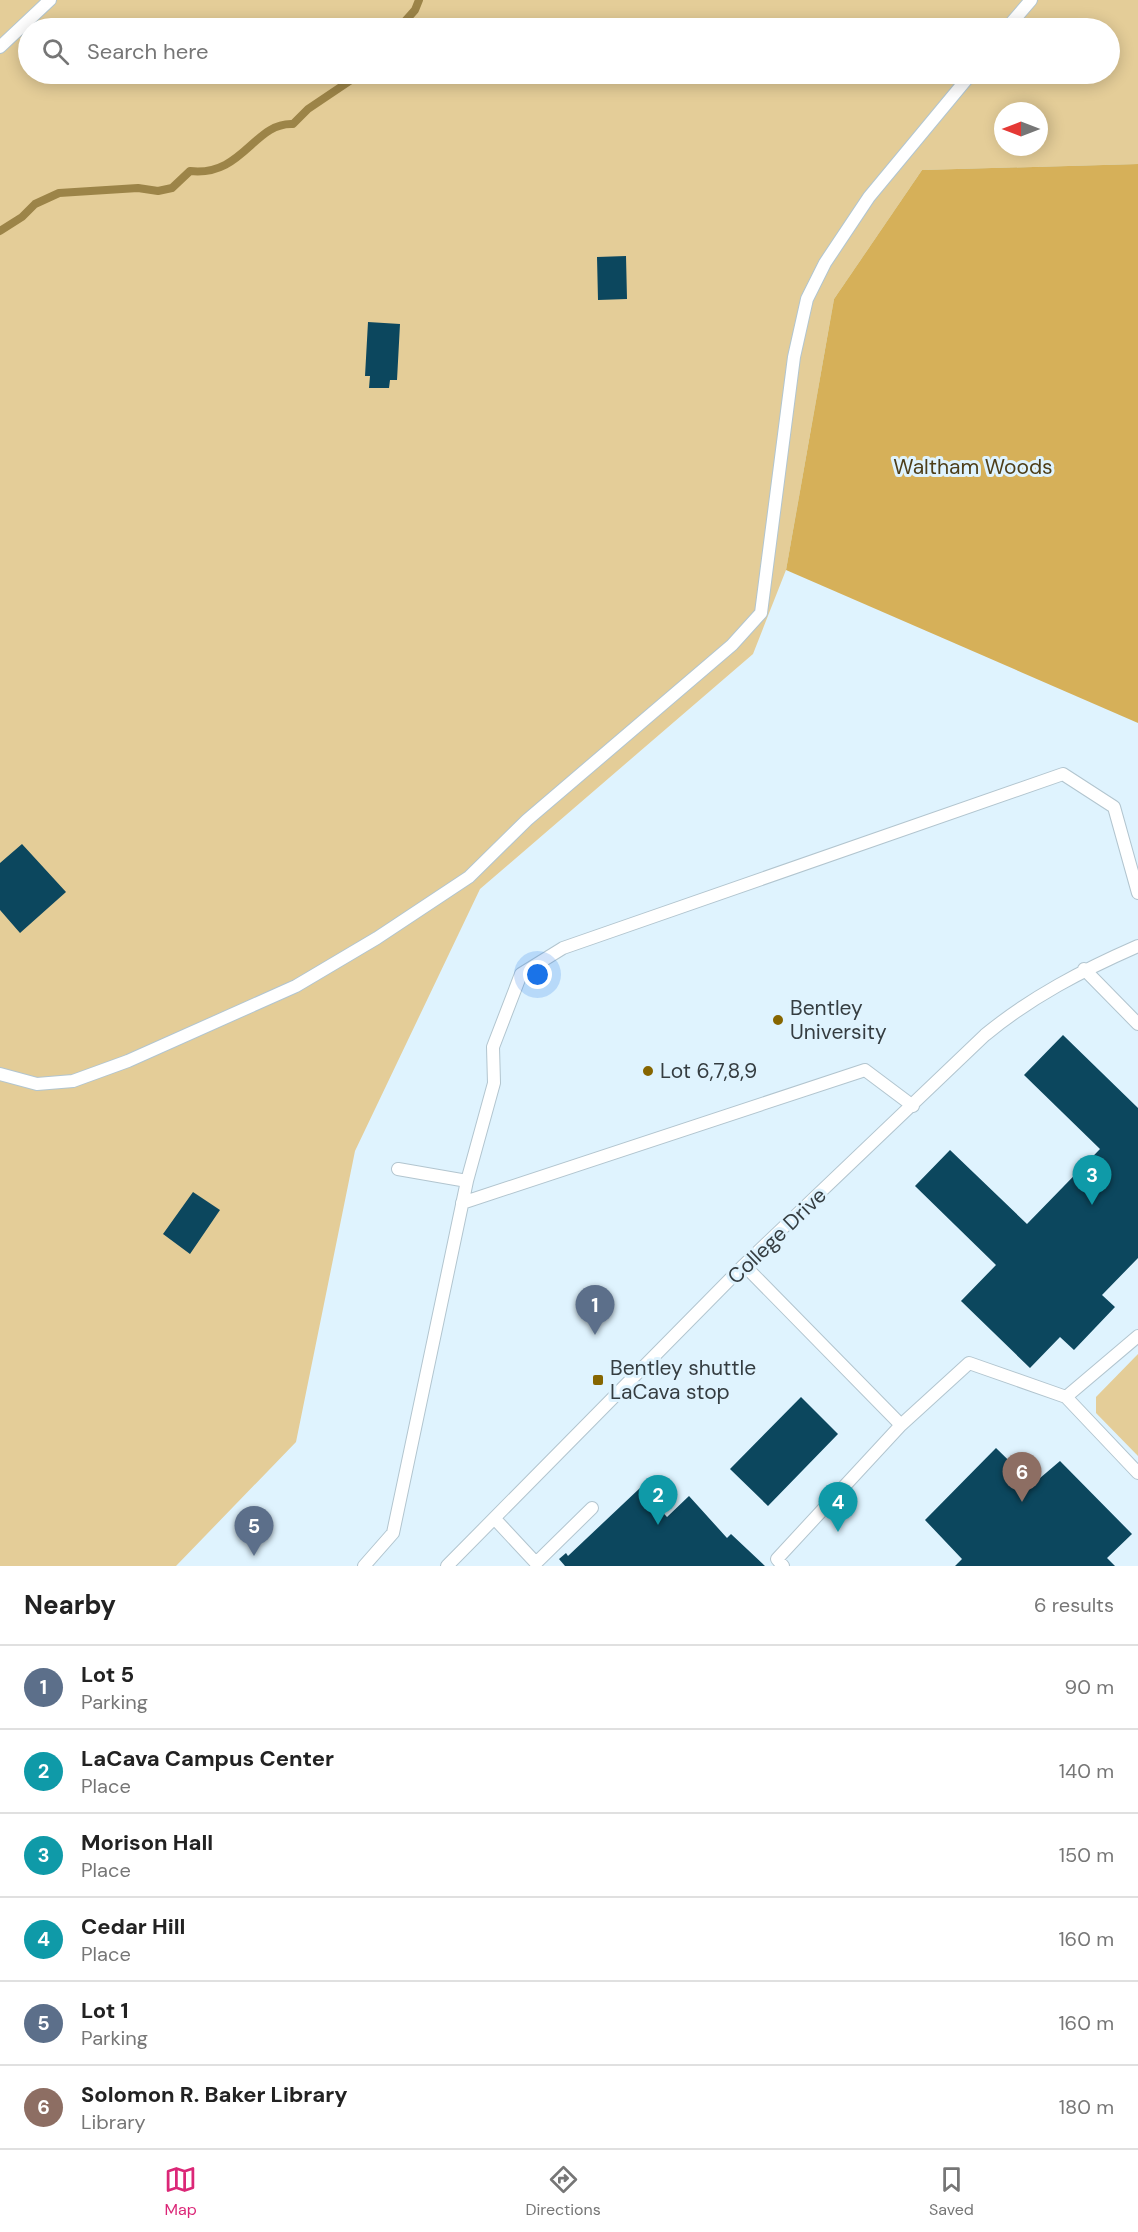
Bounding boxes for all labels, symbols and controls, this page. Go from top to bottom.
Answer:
search box [18,18,1120,84]
icon: search [39,35,72,68]
text: Search here [87,37,208,66]
north arrow [994,102,1048,156]
park label: Waltham Woods [893,453,1053,481]
your location [523,960,552,989]
place label: Bentley University [790,994,887,1046]
marker: Bentley University [771,1013,785,1027]
place label: Lot 6,7,8,9 [660,1057,757,1085]
marker: Lot 6,7,8,9 [641,1064,655,1078]
pin: 3 [1072,1156,1112,1205]
street label: College Drive [721,1182,833,1290]
pin: 1 [576,1286,614,1335]
place label: Bentley shuttle LaCava stop [610,1354,756,1406]
marker: Bentley shuttle LaCava stop [591,1373,605,1387]
pin: 6 [1002,1452,1042,1502]
pin: 2 [638,1476,678,1525]
pin: 4 [818,1482,858,1532]
pin: 5 [234,1506,274,1556]
text: Nearby [24,1588,116,1622]
text: 6 results [1034,1592,1114,1618]
text: Lot 5 [81,1660,134,1689]
text: 1 [40,1674,47,1700]
text: 90 m [1065,1674,1114,1700]
text: Parking [81,1689,148,1715]
text: LaCava Campus Center [81,1744,334,1773]
text: 2 [38,1758,49,1784]
text: 140 m [1059,1758,1114,1784]
text: Place [81,1773,131,1799]
text: Morison Hall [81,1828,213,1857]
text: 3 [37,1842,50,1868]
text: 150 m [1059,1842,1114,1868]
text: Place [81,1857,131,1883]
text: Cedar Hill [81,1912,185,1941]
text: 4 [37,1926,50,1952]
text: 160 m [1058,1926,1114,1952]
text: Place [81,1941,131,1967]
text: Lot 1 [81,1996,128,2025]
text: 5 [37,2010,50,2036]
text: 160 m [1058,2010,1114,2036]
text: Parking [81,2025,148,2051]
text: Solomon R. Baker Library [81,2080,348,2109]
text: 6 [37,2094,50,2120]
text: 180 m [1059,2094,1114,2120]
text: Library [81,2109,146,2135]
tab: Map [164,2163,197,2220]
tab: Directions [525,2163,601,2220]
tab: Saved [929,2163,974,2220]

